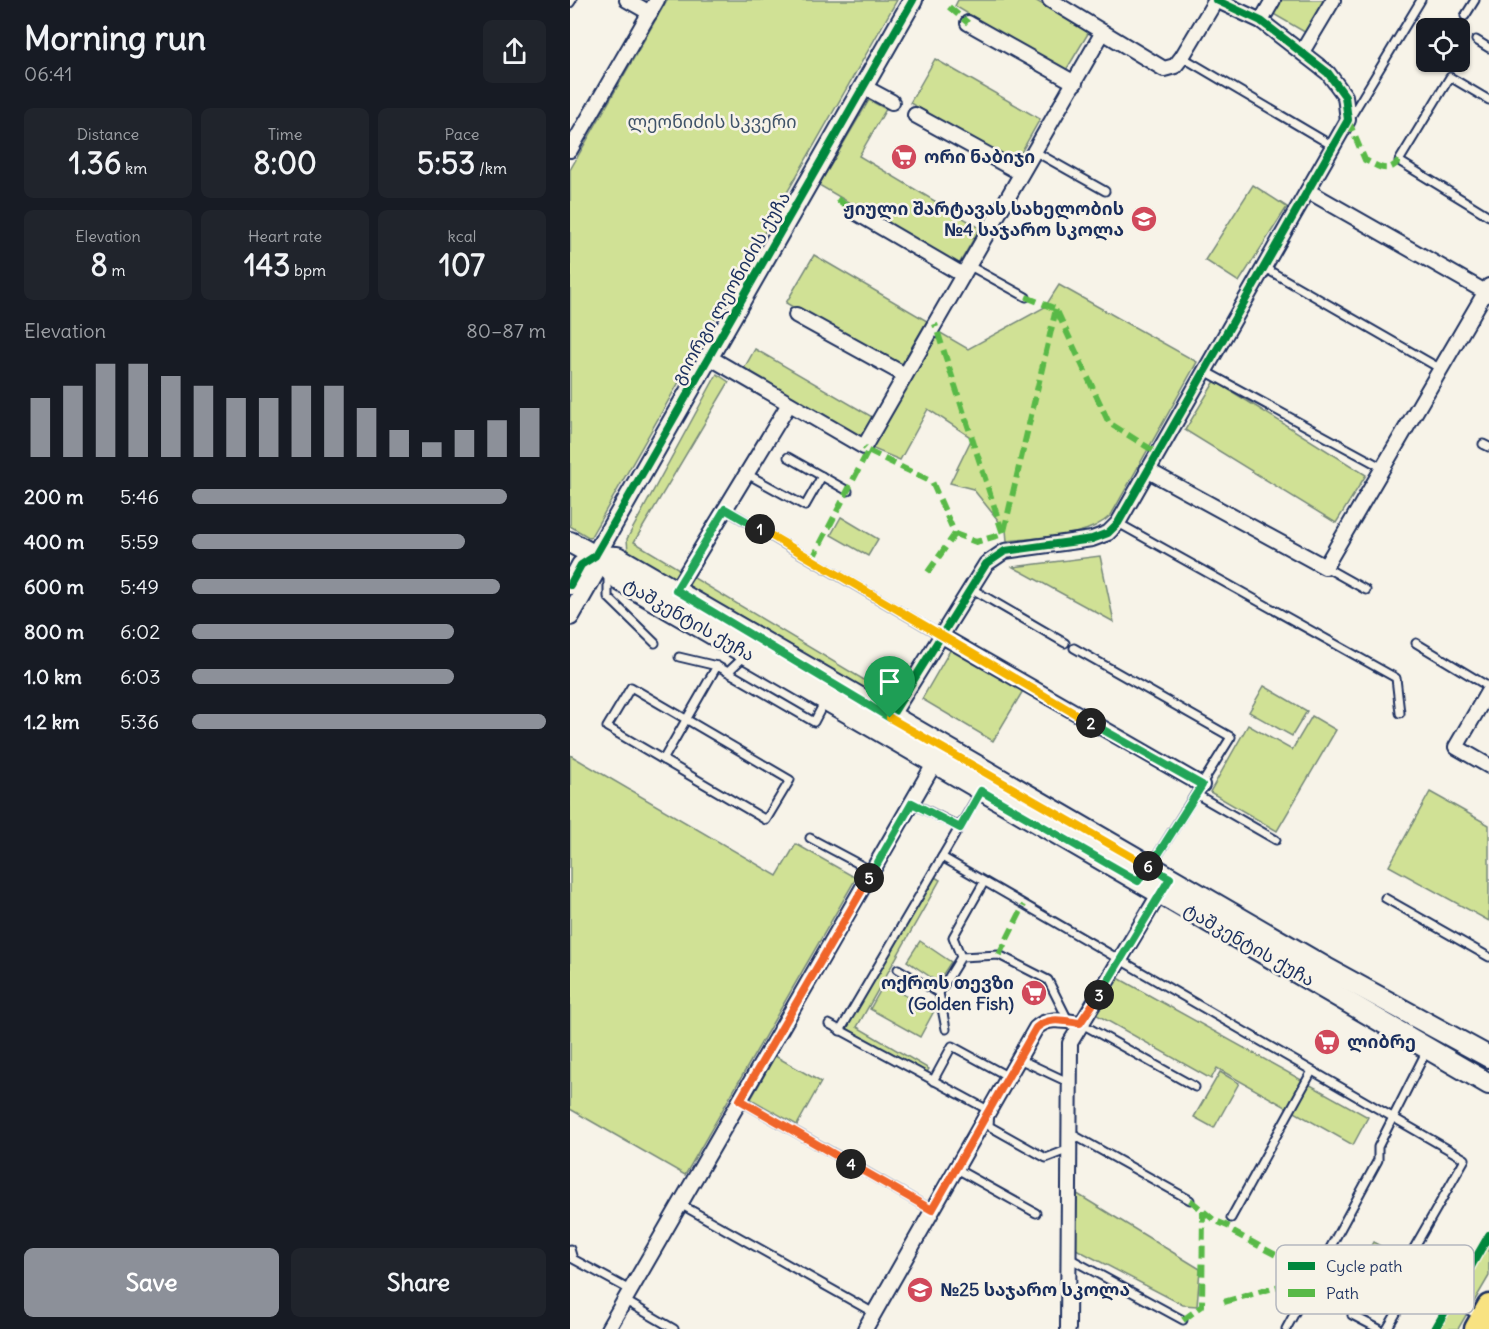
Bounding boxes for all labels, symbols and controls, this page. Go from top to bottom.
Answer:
text: Morning run [24,17,206,59]
map controls [1416,18,1470,72]
button: locate [1416,18,1470,72]
button: share [483,20,546,83]
text: 06:41 [24,61,73,86]
park label: ლეონიძის სკვერი [628,110,796,133]
text: Distance [77,124,139,144]
text: Time [268,124,302,144]
text: Pace [445,124,479,144]
supermarket icon: ორი ნაბიჯი [889,142,919,172]
text: 1.36 [69,144,121,182]
text: 8:00 [253,144,317,182]
text: 5:53 [417,144,475,182]
place label: ორი ნაბიჯი [924,145,1035,168]
text: km [121,158,147,178]
text: /km [475,158,507,178]
street label: გიორგი ლეონიძის ქუჩა [666,187,795,388]
place label: ჟიული შარტავას სახელობის №4 საჯარო სკოლა [843,197,1124,241]
school or university icon: ჟიული შარტავას სახელობის №4 საჯარო სკოლა [1129,204,1159,234]
text: Elevation [75,226,141,246]
text: Heart rate [248,226,322,246]
text: kcal [448,226,476,246]
text: 8 [90,246,108,284]
text: 143 [244,246,290,284]
text: 107 [439,246,485,284]
text: m [108,260,126,280]
text: bpm [290,260,326,280]
text: Elevation [24,318,106,343]
text: 80–87 m [466,318,546,343]
text: 200 m [24,484,84,509]
text: 5:46 [120,484,159,509]
pin: 1 [745,514,775,544]
text: 1 [757,519,763,539]
text: 400 m [24,529,84,554]
text: 5:59 [120,529,159,554]
street label: ტაშკენტის ქუჩა [620,573,759,666]
text: 600 m [24,574,84,599]
text: 5:49 [120,574,159,599]
text: 800 m [24,619,84,644]
text: 6:02 [120,619,160,644]
pin [864,656,915,718]
text: 1.0 km [24,664,82,689]
text: 6:03 [120,664,161,689]
icon: arrive [873,665,906,698]
pin: 2 [1076,708,1106,738]
text: 1.2 km [24,709,80,734]
text: 5:36 [120,709,159,734]
text: 2 [1087,713,1095,733]
pin: 6 [1133,851,1163,881]
text: 6 [1143,856,1153,876]
pin: 5 [854,863,884,893]
text: 5 [864,868,874,888]
street label: ტაშკენტის ქუჩა [1180,898,1319,991]
place label: ოქროს თევზი (Golden Fish) [881,971,1014,1015]
supermarket icon: ოქროს თევზი (Golden Fish) [1019,978,1049,1008]
pin: 3 [1084,980,1114,1010]
text: 3 [1094,985,1104,1005]
supermarket icon: ლიბრე [1312,1027,1342,1057]
place label: ლიბრე [1347,1030,1416,1053]
pin: 4 [836,1149,866,1179]
text: 4 [846,1154,856,1174]
legend [1276,1245,1474,1314]
button: Save [24,1248,279,1317]
button: Share [291,1248,546,1317]
text: Cycle path [1326,1256,1402,1276]
school or university icon: №25 საჯარო სკოლა [905,1275,935,1305]
place label: №25 საჯარო სკოლა [940,1278,1130,1301]
text: Path [1326,1283,1359,1303]

